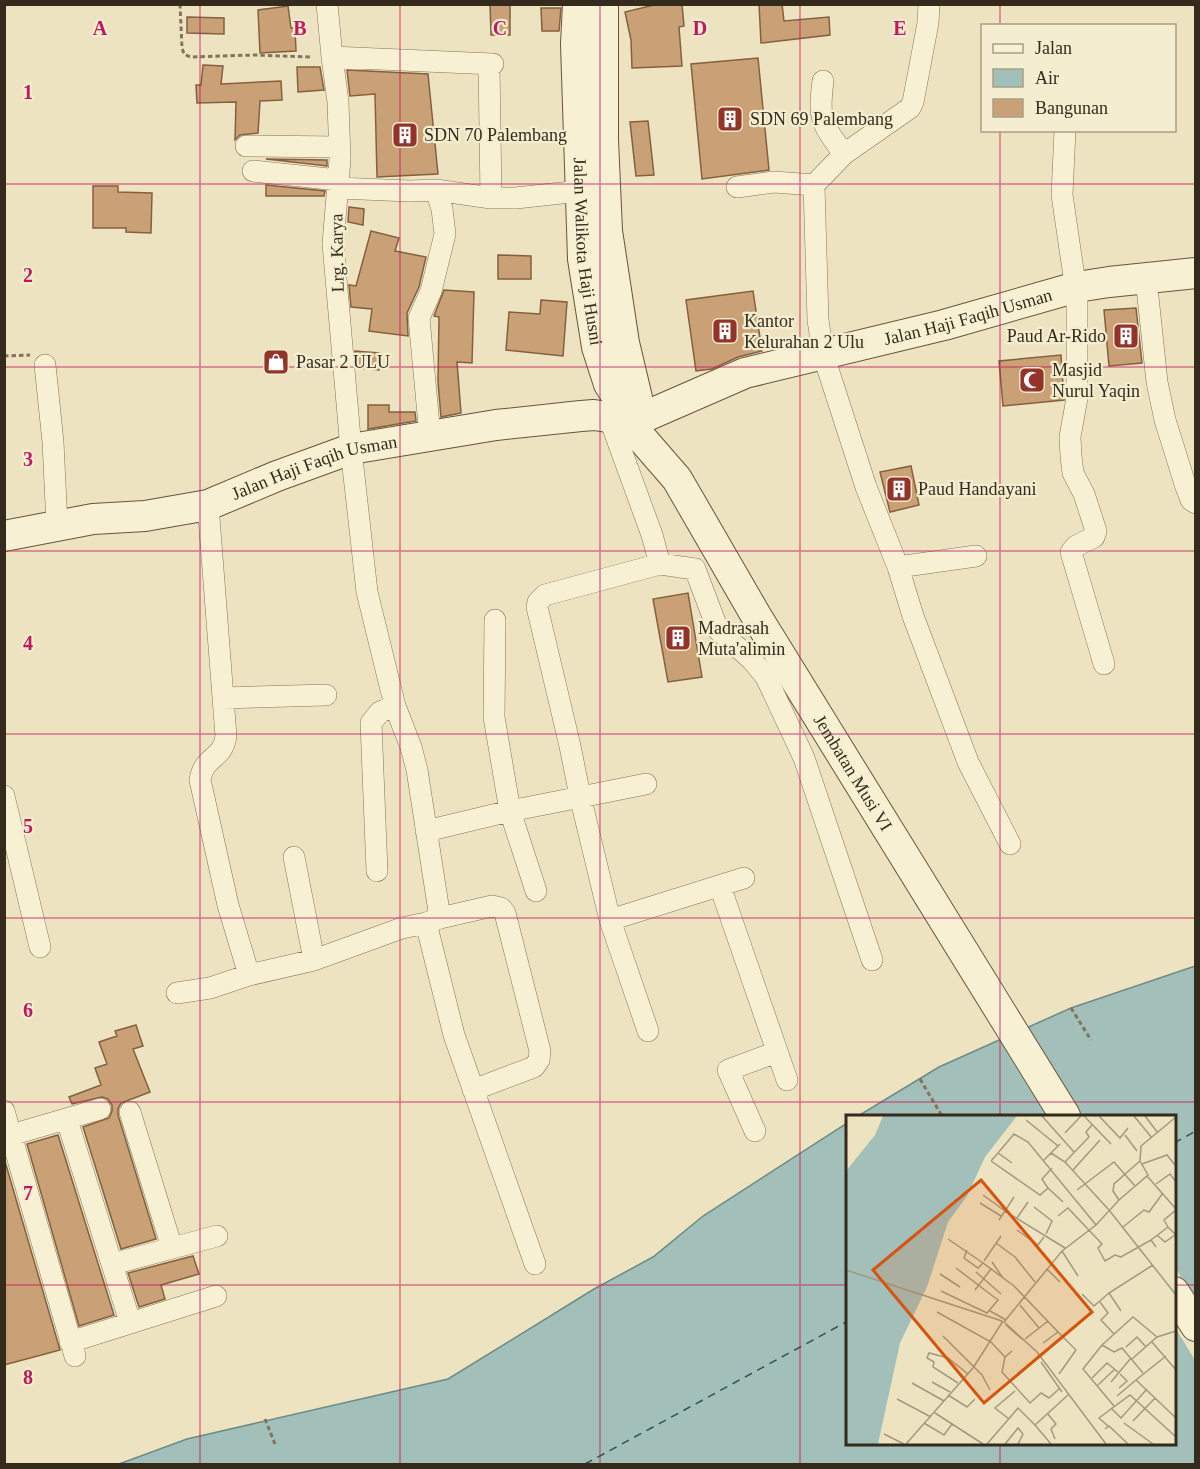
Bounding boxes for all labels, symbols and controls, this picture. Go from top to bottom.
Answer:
text: A [93,17,108,39]
text: B [293,17,307,39]
text: C [493,17,507,39]
text: D [693,17,707,39]
text: E [893,17,907,39]
legend [981,24,1176,132]
text: Jalan [1035,38,1072,58]
text: Air [1035,68,1059,88]
text: 1 [23,81,33,103]
text: Bangunan [1035,98,1108,118]
building icon: SDN 69 Palembang [715,104,745,134]
place label: SDN 69 Palembang [750,109,893,129]
building icon: SDN 70 Palembang [390,120,420,150]
place label: SDN 70 Palembang [424,125,567,145]
street label: Jalan Walikota Haji Husni [570,157,607,347]
street label: Lrg. Karya [326,214,348,292]
text: 2 [23,264,33,286]
street label: Jalan Haji Faqih Usman [882,285,1054,349]
place label: Kantor Kelurahan 2 Ulu [744,311,864,352]
building icon: Kantor Kelurahan 2 Ulu [710,316,740,346]
building icon: Paud Ar-Rido [1111,321,1141,351]
place label: Paud Ar-Rido [1007,326,1106,346]
shop icon: Pasar 2 ULU [261,347,291,377]
place label: Pasar 2 ULU [296,352,390,372]
place label: Masjid Nurul Yaqin [1052,360,1140,401]
mosque icon: Masjid Nurul Yaqin [1017,365,1047,395]
street label: Jalan Haji Faqih Usman [229,432,399,504]
text: 3 [23,448,33,470]
building icon: Paud Handayani [884,474,914,504]
place label: Paud Handayani [918,479,1036,499]
place label: Madrasah Muta'alimin [698,618,785,659]
building icon: Madrasah Muta'alimin [663,623,693,653]
text: 4 [23,632,33,654]
street label: Jembatan Musi VI [810,711,896,834]
text: 5 [23,815,33,837]
text: 6 [23,999,33,1021]
inset map [846,1115,1176,1445]
text: 7 [23,1182,33,1204]
text: 8 [23,1366,33,1388]

